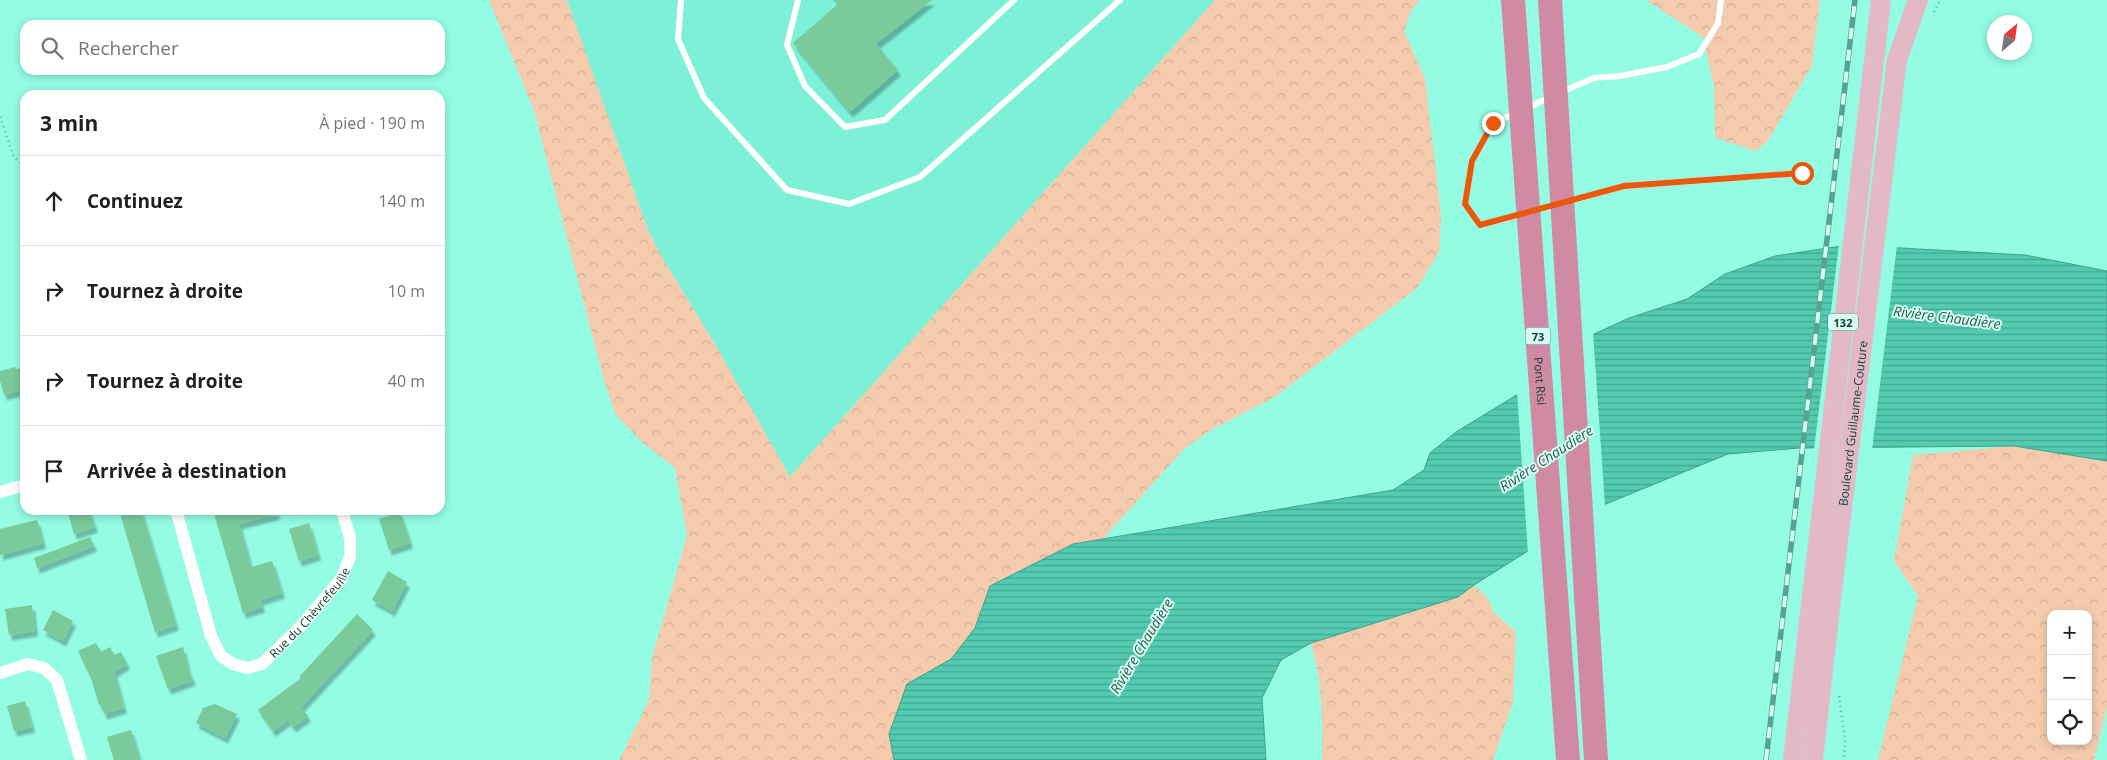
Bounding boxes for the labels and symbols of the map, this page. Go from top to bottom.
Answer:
north arrow [1987,15,2032,60]
route end [1482,112,1505,135]
route start [1791,162,1814,185]
water label: Rivière Chaudière [1892,301,2002,333]
road number: 132 [1828,314,1858,331]
road number: 73 [1526,328,1550,344]
street label: Boulevard Guillaume-Couture [1834,339,1871,507]
street label: Pont Risi [1530,356,1551,406]
water label: Rivière Chaudière [1496,421,1596,495]
street label: Rue du Chèvrefeuille [265,564,354,661]
water label: Rivière Chaudière [1105,595,1177,697]

